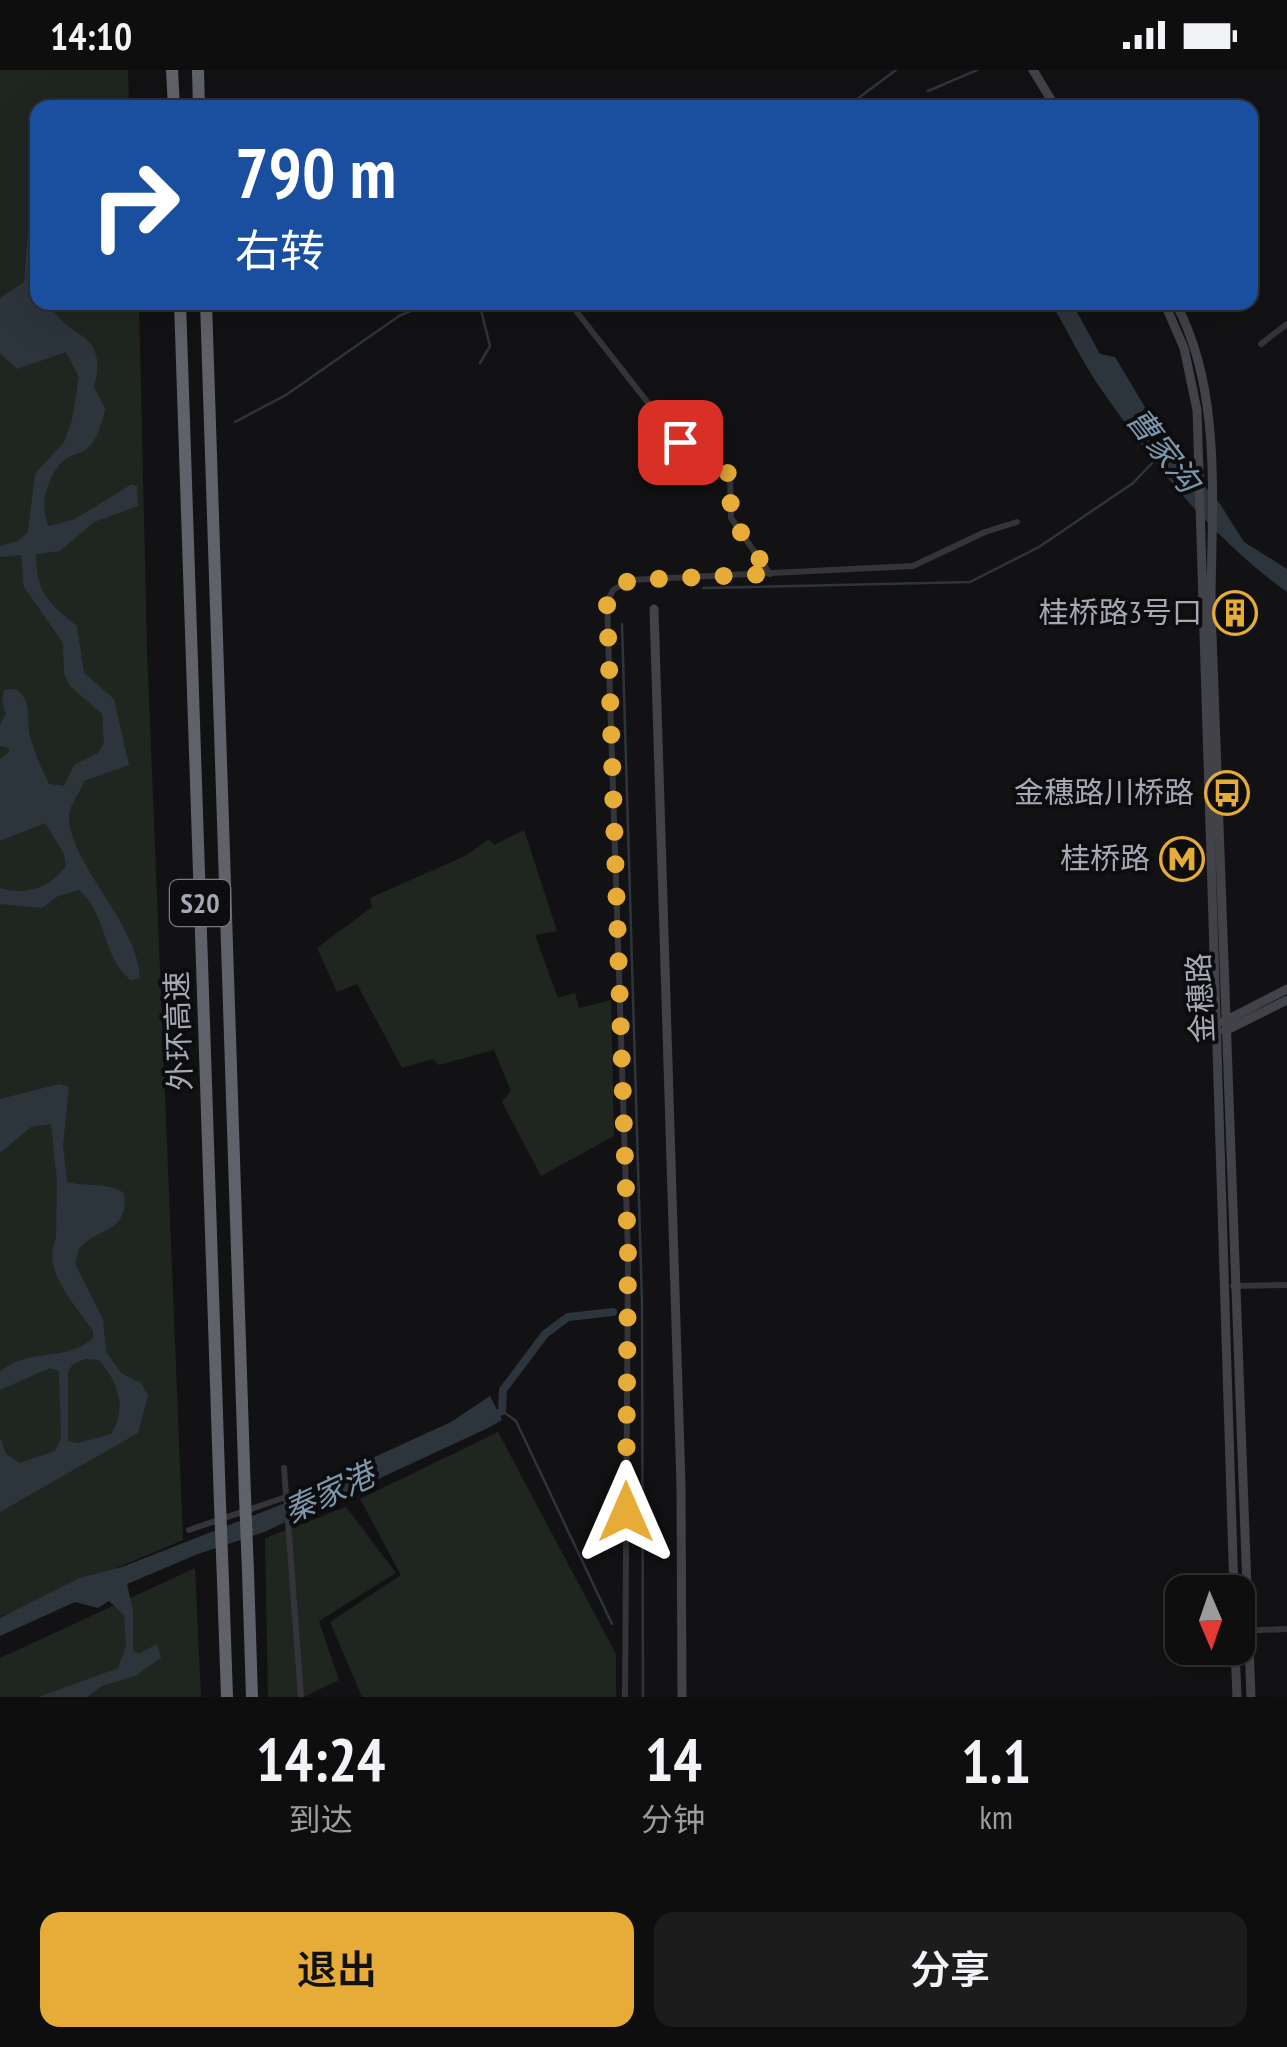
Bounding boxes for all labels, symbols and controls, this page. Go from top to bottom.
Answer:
text: 14:10 [50,11,132,60]
text: 790 m [235,127,396,217]
icon: right [70,140,200,270]
text: 右转 [235,221,325,279]
water label: 曹家沟 [1118,399,1212,502]
pin [638,400,723,485]
icon: arrive [653,415,708,470]
building icon: 桂桥路3号口 [1212,590,1258,636]
place label: 桂桥路3号口 [1039,592,1202,631]
bus stop icon: 金穗路川桥路 [1204,770,1250,816]
place label: 金穗路川桥路 [1014,772,1194,811]
metro station icon: 桂桥路 [1159,836,1205,882]
place label: 桂桥路 [1060,838,1150,877]
road number: S20 [170,880,230,926]
street label: 金穗路 [1178,952,1221,1044]
street label: 外环高速 [156,970,199,1092]
water label: 秦家港 [276,1451,385,1531]
position arrow [574,1460,678,1564]
north arrow [1165,1575,1255,1665]
map controls [1165,1575,1255,1665]
text: 14:24 [256,1720,386,1798]
text: 14 [645,1720,702,1798]
text: 1.1 [961,1722,1031,1800]
text: km [980,1796,1013,1838]
text: 到达 [289,1798,353,1840]
text: 分钟 [641,1798,705,1840]
button: 退出 [40,1912,634,2027]
button: 分享 [654,1912,1247,2027]

